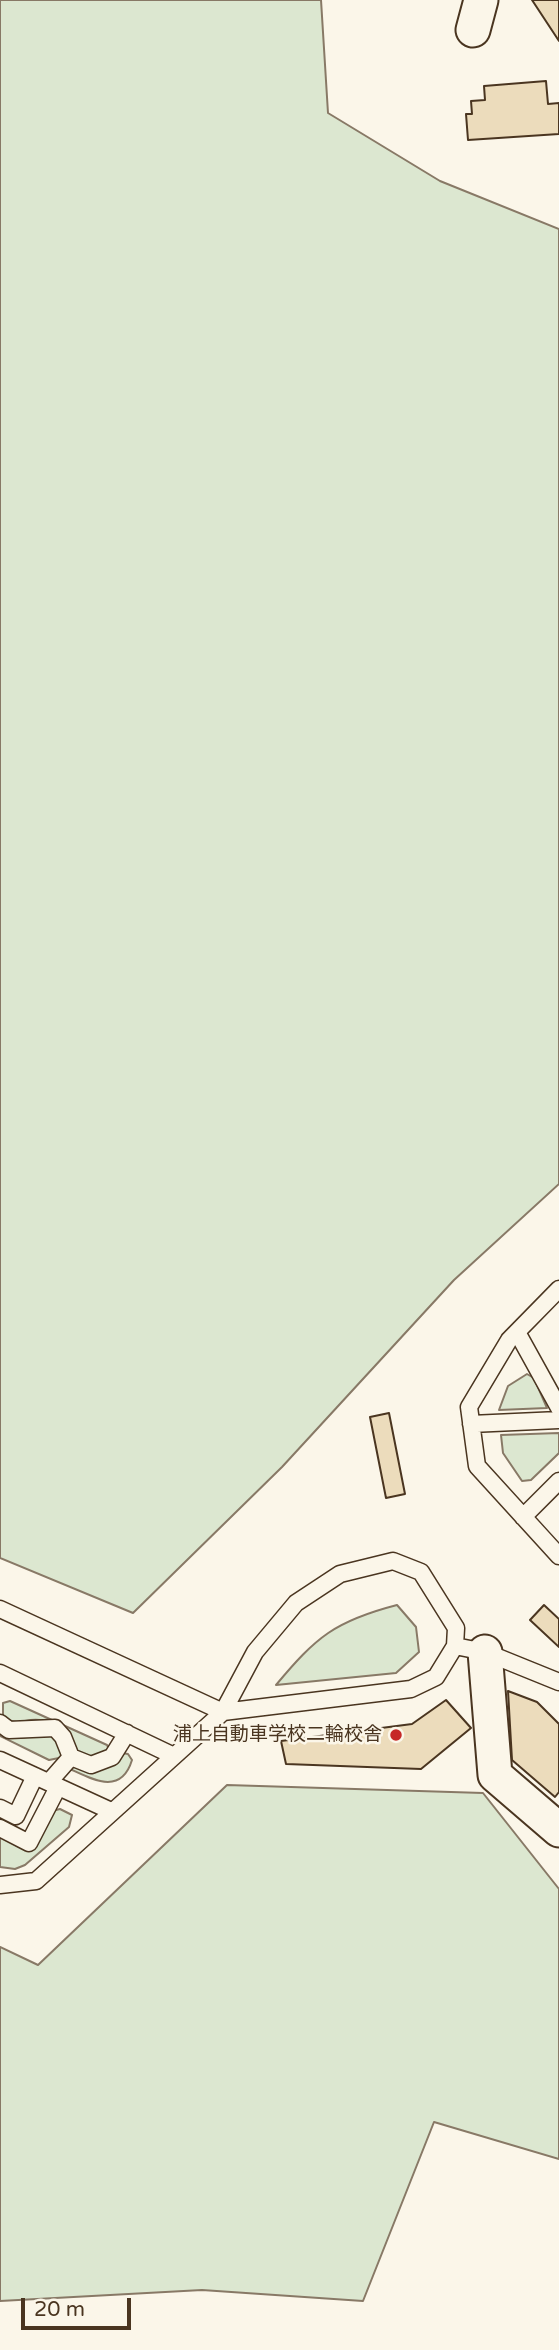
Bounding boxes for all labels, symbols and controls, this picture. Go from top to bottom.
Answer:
place label: 浦上自動車学校二輪校舎 [173,1724,382,1746]
marker: 浦上自動車学校二輪校舎 [388,1727,404,1743]
scale bar [24,2284,135,2328]
text: 20 m [34,2297,85,2322]

